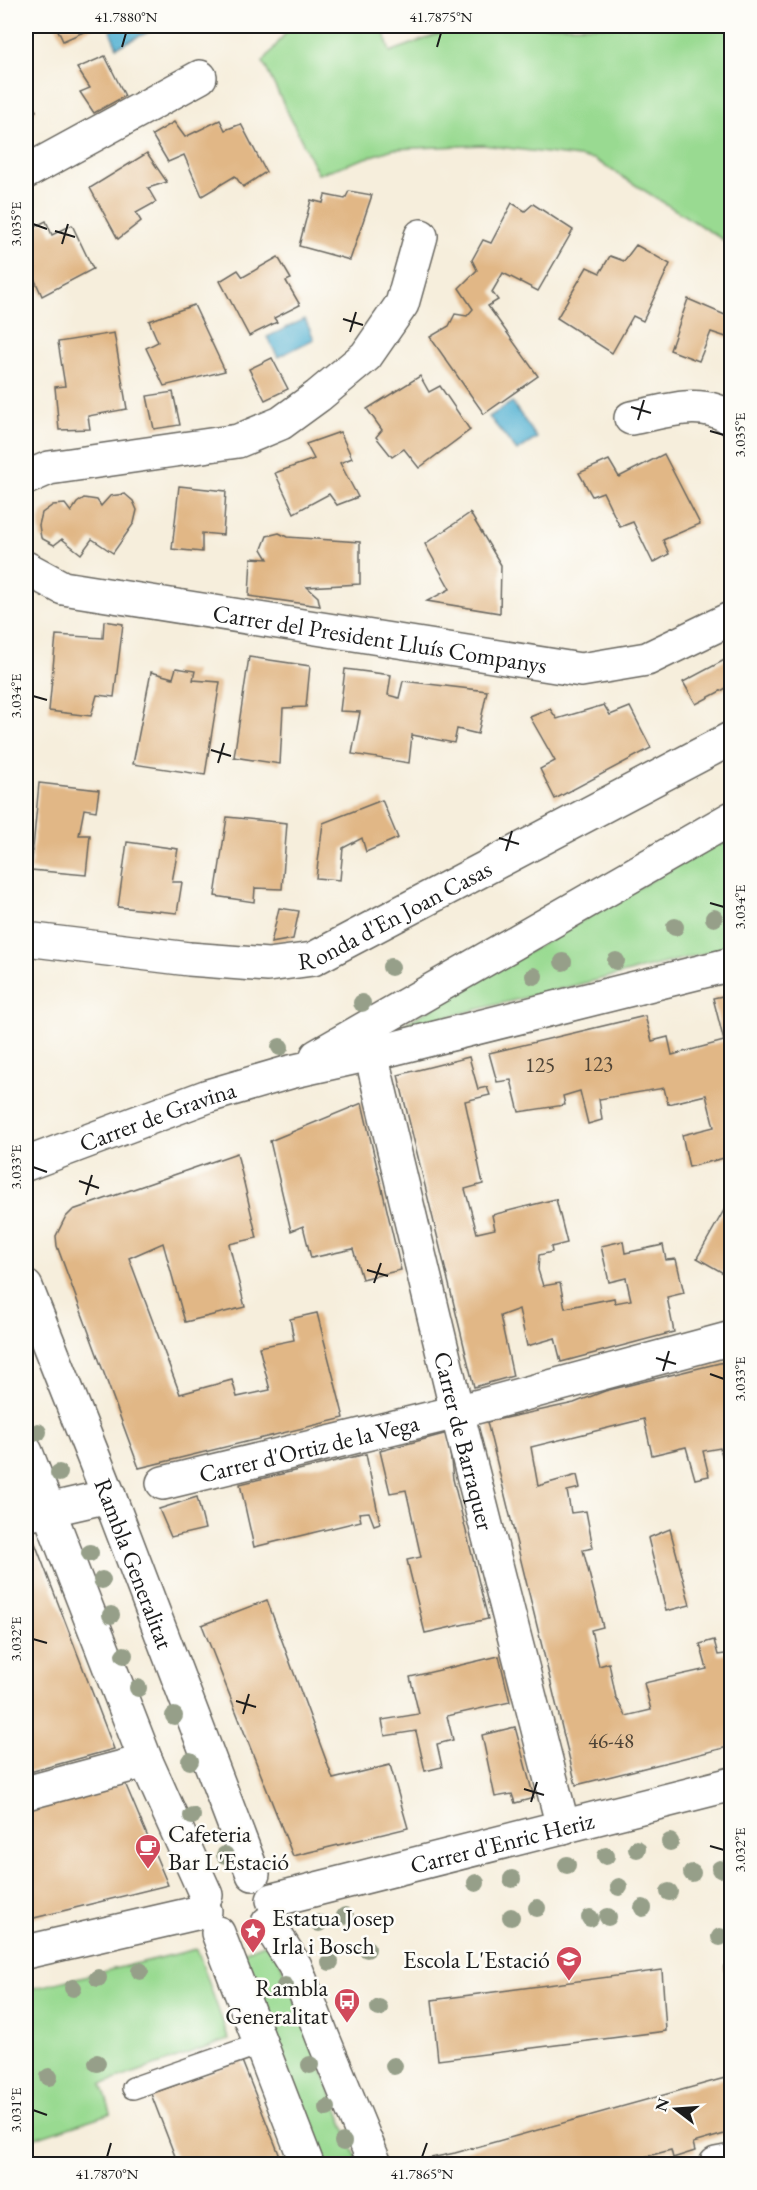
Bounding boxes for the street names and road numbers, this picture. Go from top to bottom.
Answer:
street label: Carrer del President Lluís Companys [211,596,549,680]
street label: Ronda d'En Joan Casas [296,852,497,976]
street label: Carrer de Gravina [75,1073,240,1158]
street label: Carrer de Barraquer [428,1348,502,1533]
street label: Carrer d'Ortiz de la Vega [196,1406,422,1489]
street label: Rambla Generalitat [88,1473,181,1654]
street label: Carrer d'Enric Heriz [407,1804,597,1880]

